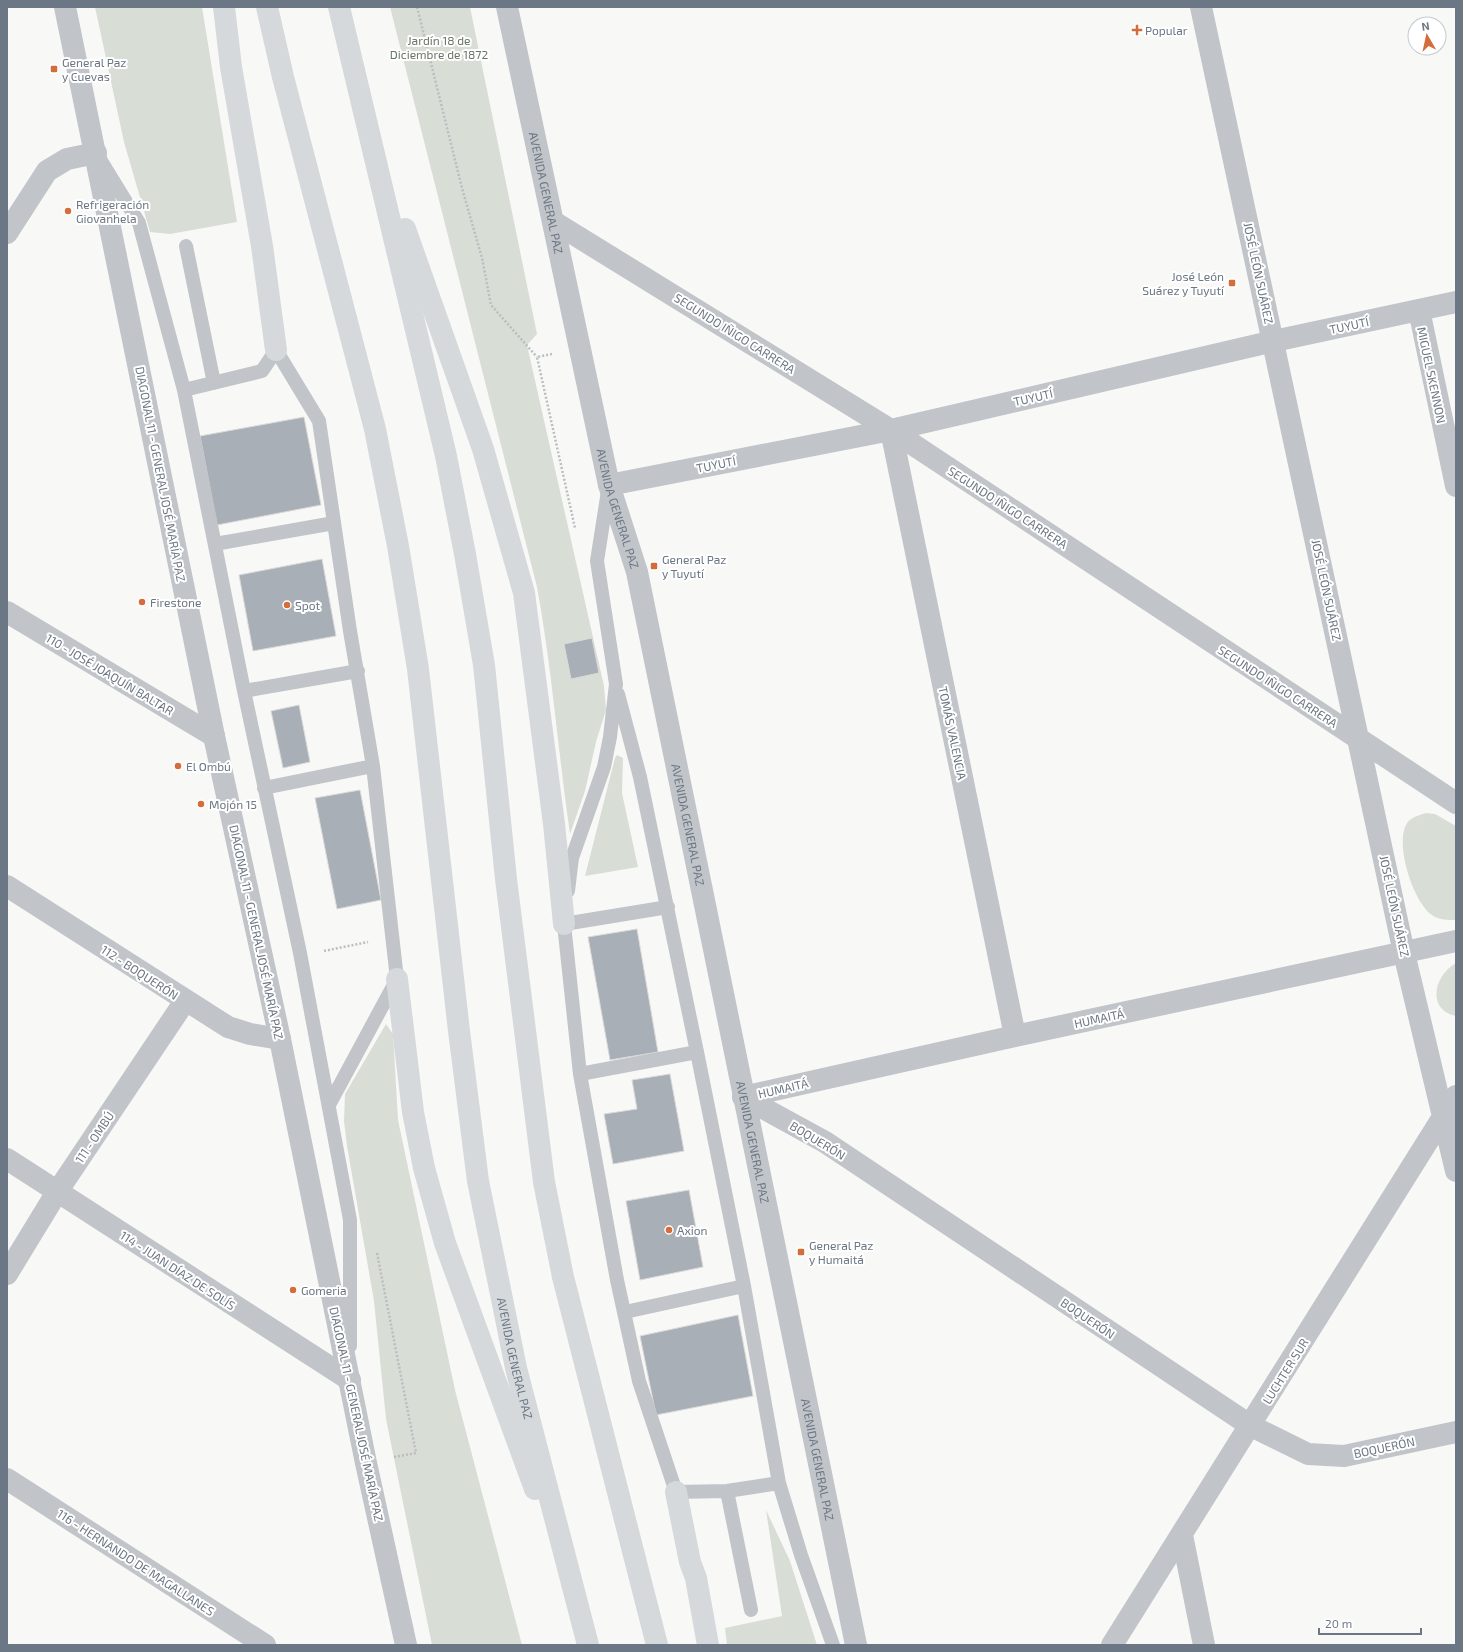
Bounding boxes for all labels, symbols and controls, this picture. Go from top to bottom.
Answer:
north arrow [1407,16,1447,56]
text: N [1420,19,1430,33]
place label: Popular [1145,23,1188,37]
marker: Popular [1132,25,1142,35]
park label: Jardín 18 de Diciembre de 1872 [390,33,488,61]
place label: General Paz y Cuevas [62,55,126,83]
marker: General Paz y Cuevas [49,64,59,74]
street label: AVENIDA GENERAL PAZ [527,131,567,255]
place label: Refrigeración Giovanhela [76,197,149,225]
marker: Refrigeración Giovanhela [63,206,73,216]
street label: JOSÉ LEÓN SUÁREZ [1241,221,1277,325]
place label: José León Suárez y Tuyutí [1142,269,1225,297]
marker: José León Suárez y Tuyutí [1227,278,1237,288]
street label: SEGUNDO IÑIGO CARRERA [672,290,798,376]
street label: TUYUTÍ [1328,314,1371,336]
street label: MIGUEL SKENNON [1415,325,1449,425]
street label: DIAGONAL 11 - GENERAL JOSÉ MARÍA PAZ [133,365,189,583]
street label: TUYUTÍ [1012,385,1055,408]
street label: AVENIDA GENERAL PAZ [594,447,643,571]
street label: TUYUTÍ [695,453,738,475]
street label: SEGUNDO IÑIGO CARRERA [946,463,1071,551]
street label: JOSÉ LEÓN SUÁREZ [1309,538,1345,642]
place label: General Paz y Tuyutí [662,552,726,580]
marker: General Paz y Tuyutí [649,561,659,571]
place label: Firestone [150,595,201,609]
marker: Firestone [137,597,147,607]
place label: Spot [295,598,320,612]
marker: Spot [282,600,292,610]
street label: 110 - JOSÉ JOAQUÍN BALTAR [43,630,176,718]
street label: SEGUNDO IÑIGO CARRERA [1216,642,1341,730]
street label: TOMÁS VALENCIA [936,685,970,781]
place label: El Ombú [186,759,231,773]
marker: El Ombú [173,761,183,771]
street label: AVENIDA GENERAL PAZ [669,762,708,887]
place label: Mojón 15 [209,797,257,812]
marker: Mojón 15 [196,799,206,809]
street label: DIAGONAL 11 - GENERAL JOSÉ MARÍA PAZ [227,823,287,1041]
street label: JOSÉ LEÓN SUÁREZ [1377,854,1413,958]
street label: 112 - BOQUERÓN [98,942,181,1003]
street label: HUMAITÁ [1073,1006,1126,1030]
street label: HUMAITÁ [757,1075,810,1101]
street label: AVENIDA GENERAL PAZ [734,1080,773,1205]
street label: 111 - OMBÚ [72,1109,116,1165]
street label: BOQUERÓN [787,1118,848,1163]
place label: Axion [677,1223,708,1237]
marker: Axion [664,1225,674,1235]
street label: 114 - JUAN DÍAZ DE SOLÍS [118,1228,238,1313]
place label: General Paz y Humaitá [809,1238,873,1266]
marker: General Paz y Humaitá [796,1247,806,1257]
place label: Gomeria [301,1283,347,1297]
marker: Gomeria [288,1285,298,1295]
street label: BOQUERÓN [1058,1295,1118,1342]
street label: AVENIDA GENERAL PAZ [495,1296,536,1421]
street label: DIAGONAL 11 - GENERAL JOSÉ MARÍA PAZ [327,1305,387,1523]
street label: LUCHTER SUR [1259,1336,1311,1406]
street label: AVENIDA GENERAL PAZ [799,1397,837,1522]
street label: BOQUERÓN [1352,1434,1416,1461]
street label: 116 - HERNANDO DE MAGALLANES [55,1506,217,1618]
scale bar [1319,1610,1421,1636]
text: 20 m [1325,1616,1352,1630]

